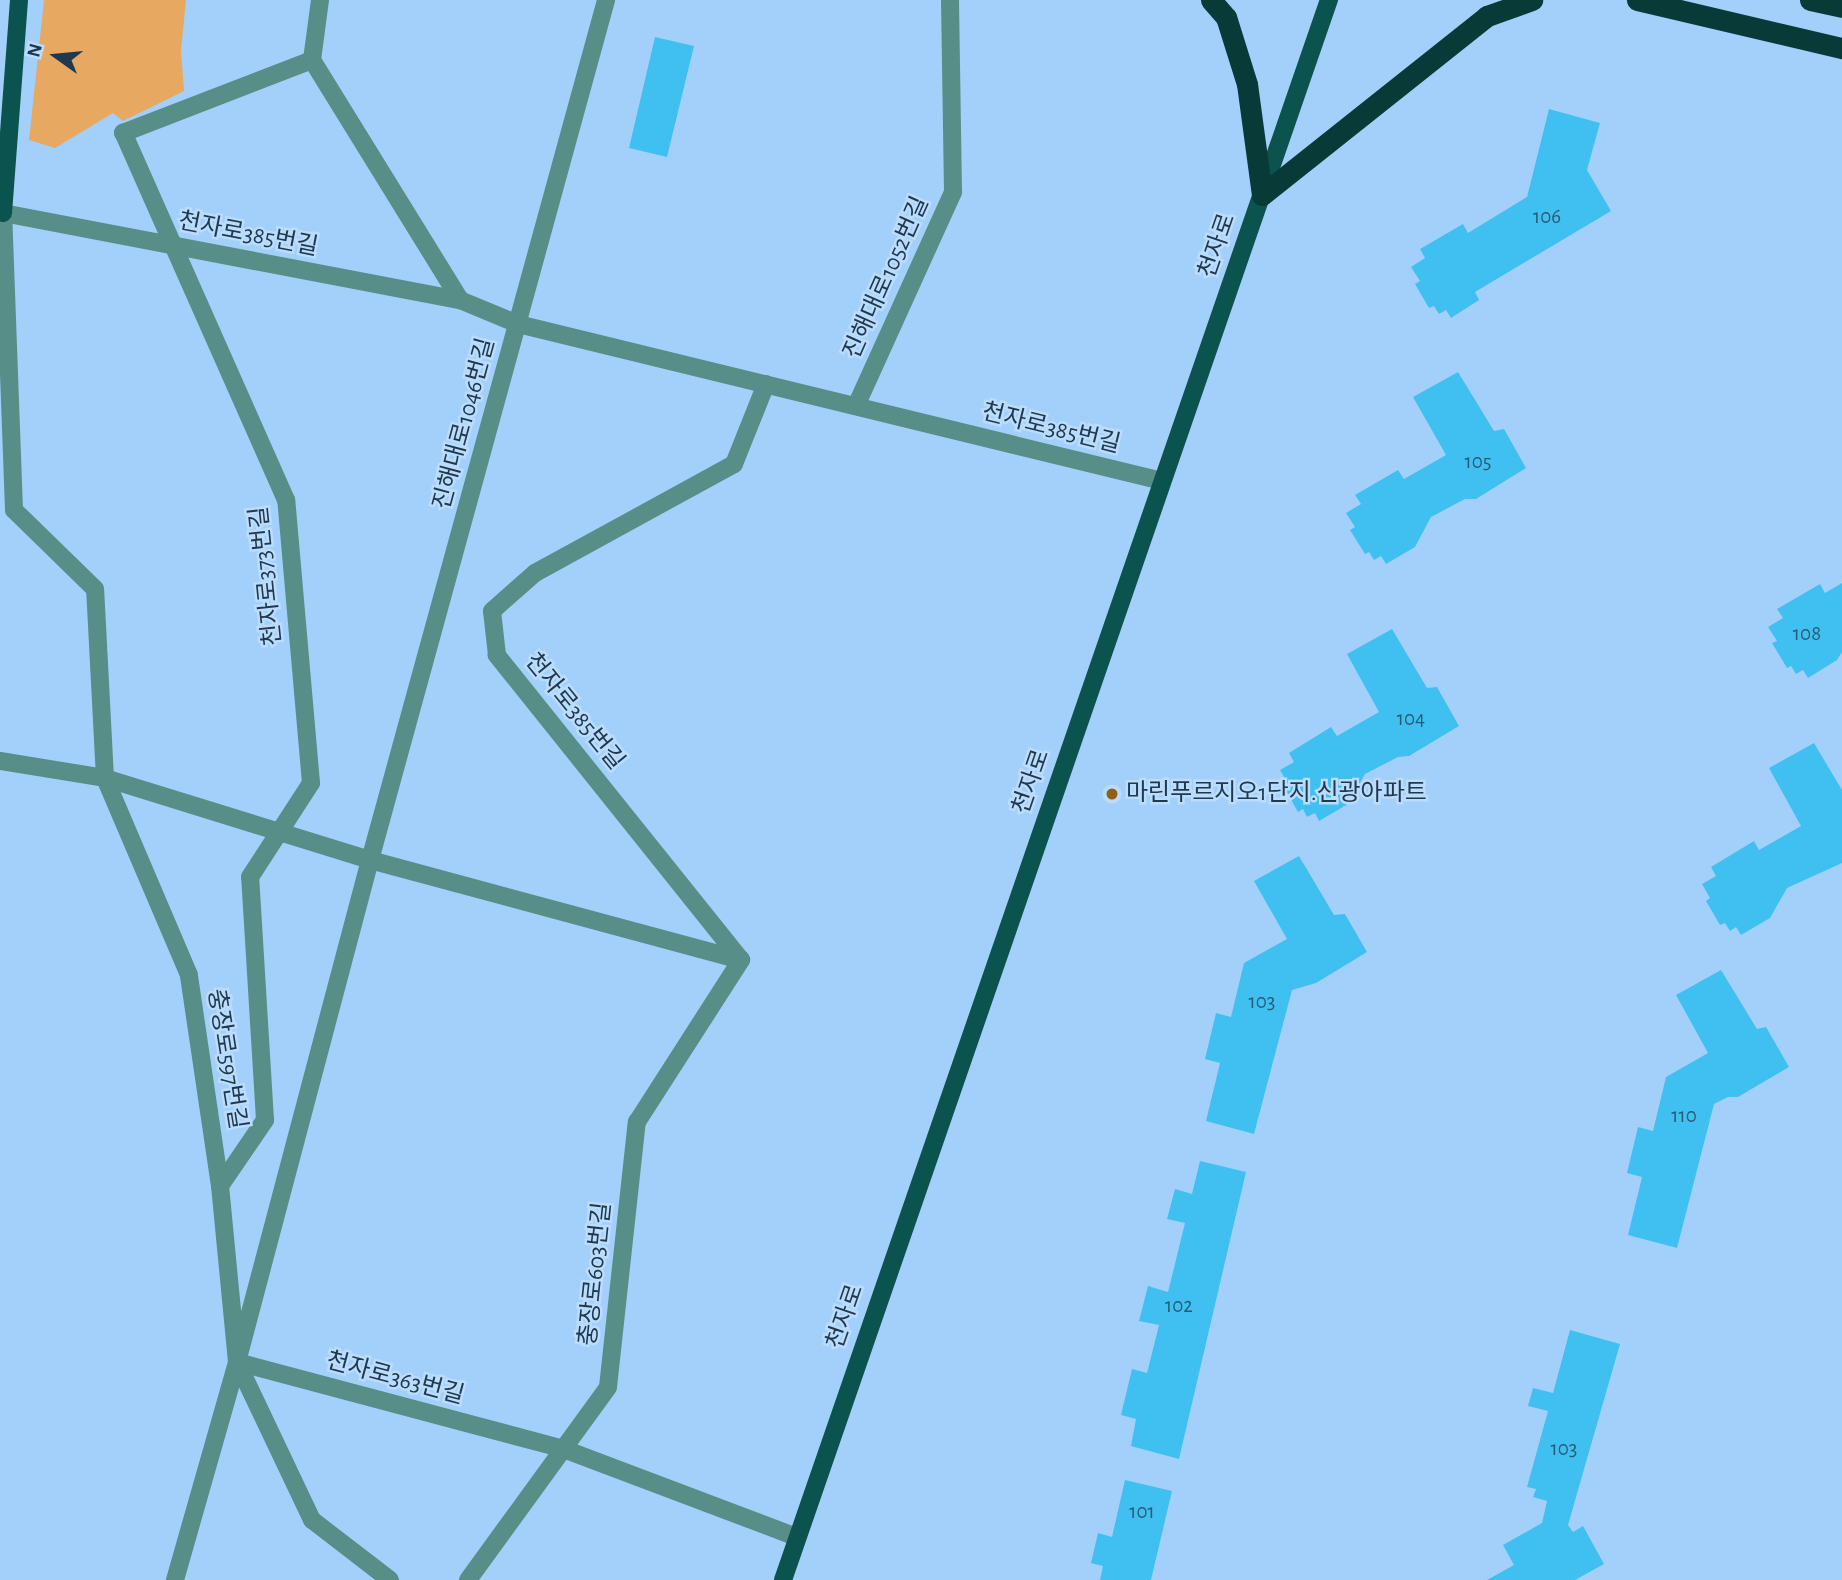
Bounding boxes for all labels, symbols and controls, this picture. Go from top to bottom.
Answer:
north arrow [21,21,91,91]
text: N [24,42,46,59]
street label: 진해대로1052번길 [838,193,936,363]
house number: 106 [1533,204,1561,230]
street label: 천자로385번길 [176,207,320,263]
street label: 천자로 [1194,210,1242,282]
street label: 진해대로1046번길 [428,335,502,513]
street label: 천자로385번길 [979,398,1123,460]
house number: 105 [1464,449,1492,475]
street label: 천자로373번길 [245,505,289,647]
house number: 108 [1793,621,1821,647]
street label: 천자로385번길 [518,648,630,776]
house number: 104 [1397,706,1425,732]
street label: 천자로 [1008,746,1056,818]
place label: 마린푸르지오1단지.신광아파트 [1126,780,1427,808]
marker: 마린푸르지오1단지.신광아파트 [1104,786,1120,802]
street label: 충장로597번길 [201,987,251,1131]
house number: 103 [1249,989,1275,1015]
house number: 110 [1671,1103,1697,1129]
street label: 충장로603번길 [574,1201,618,1347]
street label: 천자로 [822,1281,870,1353]
house number: 102 [1165,1293,1193,1319]
street label: 천자로363번길 [323,1347,467,1411]
house number: 103 [1551,1436,1577,1462]
house number: 101 [1129,1499,1155,1525]

